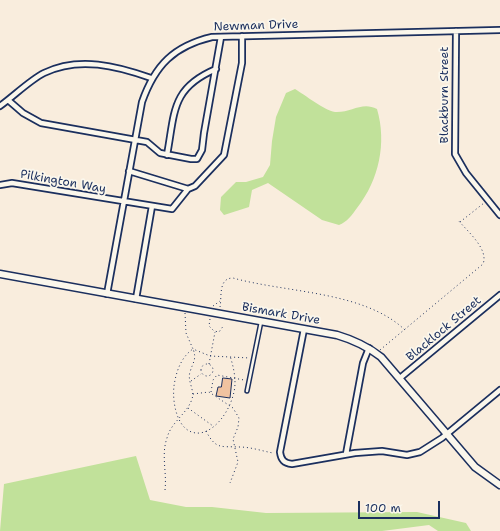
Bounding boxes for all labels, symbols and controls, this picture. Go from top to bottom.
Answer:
street label: Newman Drive [213,17,299,35]
street label: Blackburn Street [438,47,452,143]
street label: Pilkington Way [19,167,107,197]
street label: Blacklock Street [404,293,484,365]
street label: Bismark Drive [241,300,321,328]
scale bar [360,493,442,519]
text: 100 m [365,500,401,516]

